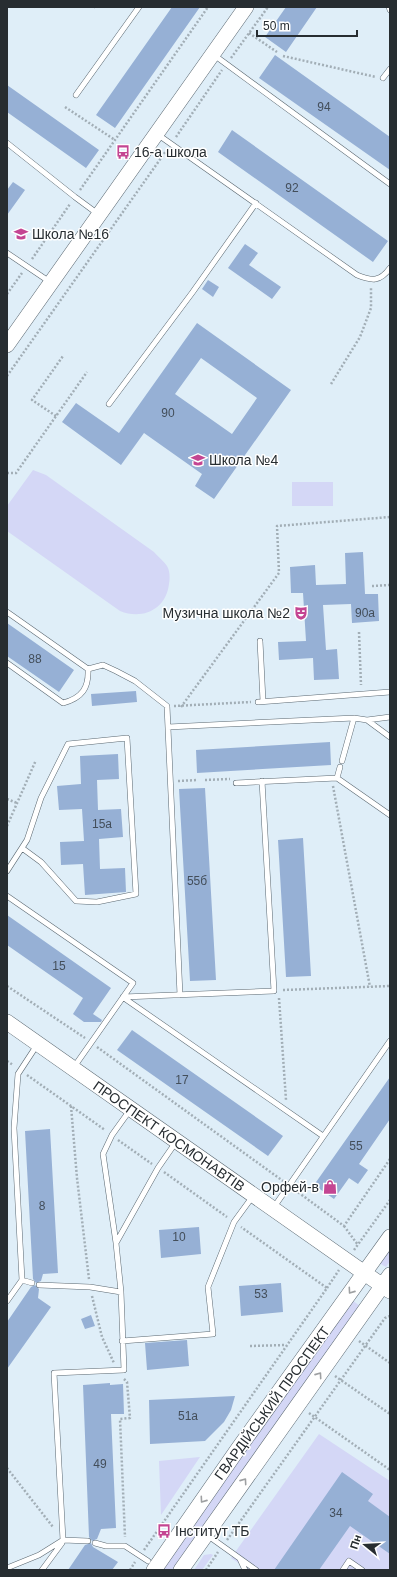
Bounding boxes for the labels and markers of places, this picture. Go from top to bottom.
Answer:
bus stop icon: 16-а школа [115,144,131,160]
place label: 16-а школа [134,144,207,160]
school or university icon: Школа №16 [13,226,29,242]
place label: Школа №16 [32,226,109,242]
school or university icon: Школа №4 [190,452,206,468]
place label: Школа №4 [209,452,278,468]
place label: Музична школа №2 [163,605,290,621]
theatre icon: Музична школа №2 [293,605,309,621]
place label: Орфей-в [261,1179,319,1195]
shop icon: Орфей-в [322,1179,338,1195]
bus stop icon: Інститут ТБ [156,1523,172,1539]
place label: Інститут ТБ [175,1523,249,1539]

